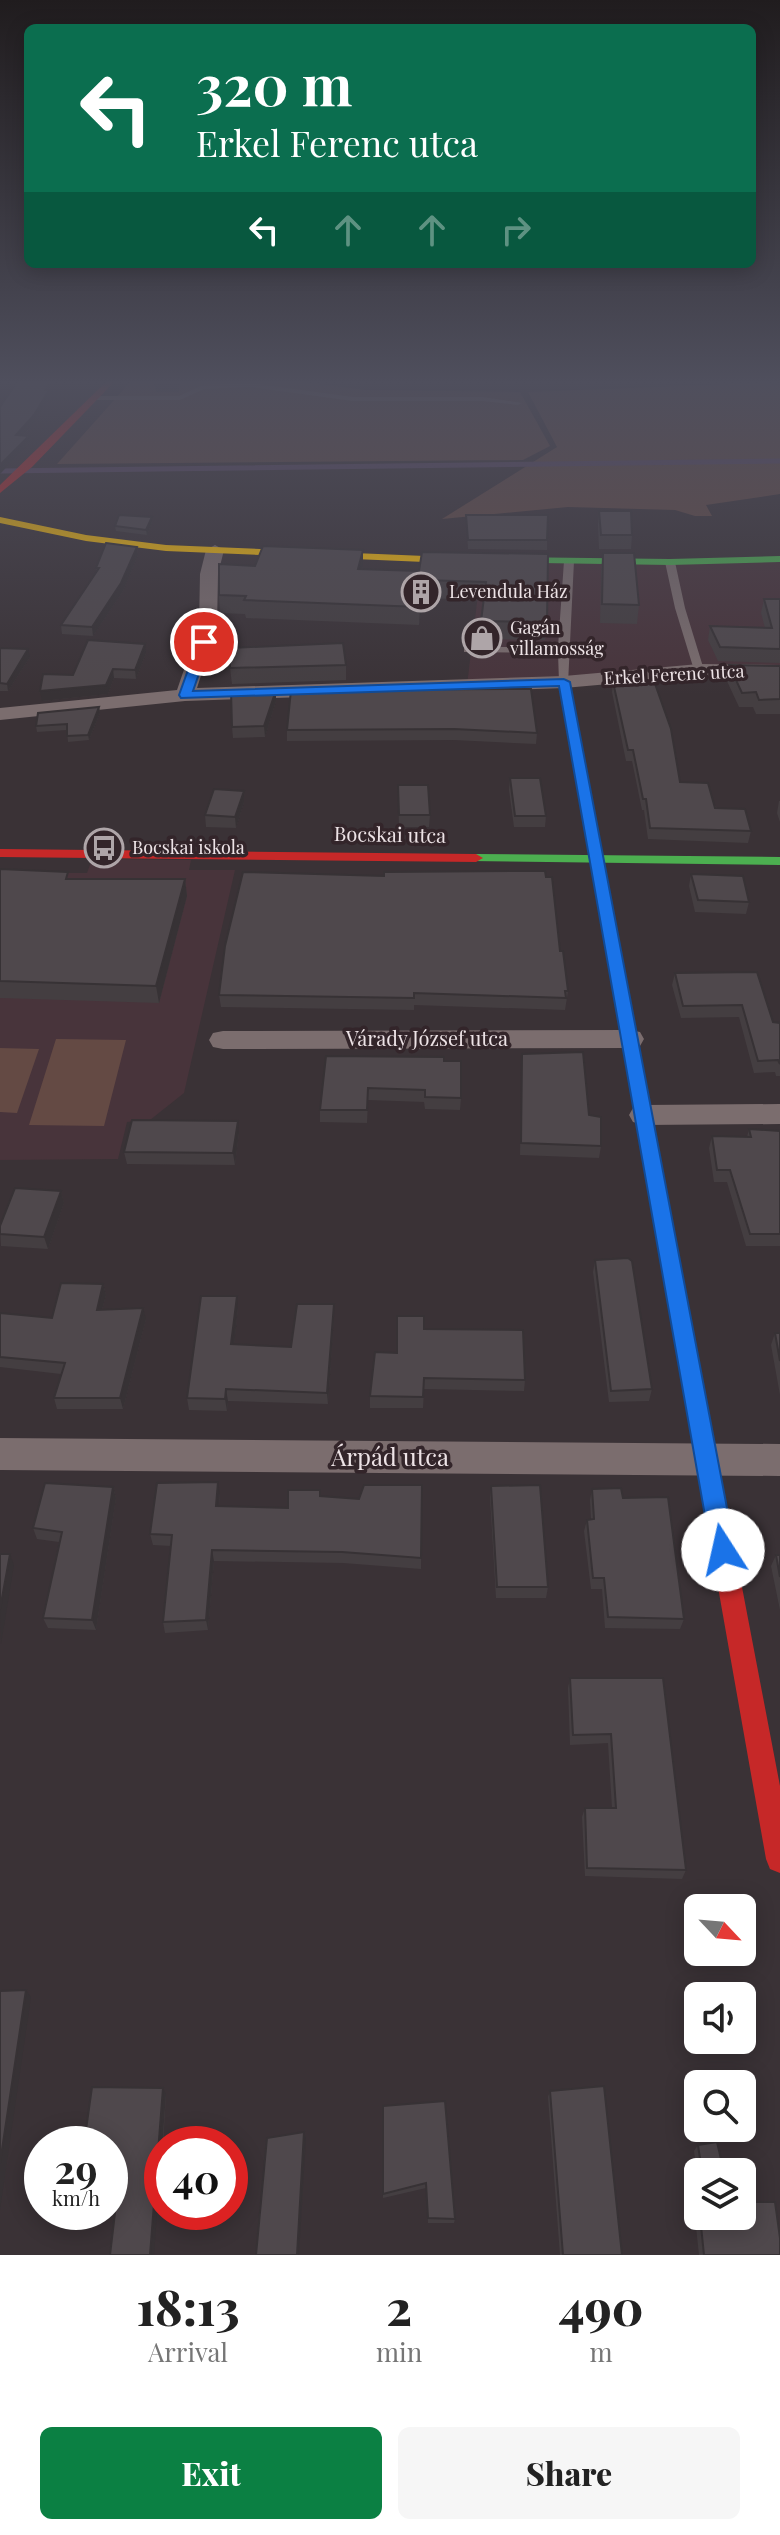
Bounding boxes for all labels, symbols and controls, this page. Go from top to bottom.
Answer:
text: 320 m [196,46,352,121]
icon: left [64,56,168,160]
text: Erkel Ferenc utca [196,118,478,166]
icon: left [242,208,286,252]
icon: ahead [326,208,370,252]
icon: ahead [410,208,454,252]
icon: right [494,208,538,252]
building icon: Levendula Ház [400,571,442,613]
place label: Levendula Ház [449,579,567,603]
pin [170,608,238,676]
place label: Gagán villamosság [509,615,604,660]
shop icon: Gagán villamosság [461,617,503,659]
icon: arrive [182,620,226,664]
street label: Erkel Ferenc utca [603,658,745,690]
street label: Bocskai utca [334,819,446,848]
bus stop icon: Bocskai iskola [83,827,125,869]
place label: Bocskai iskola [132,835,245,859]
street label: Várady József utca [345,1024,508,1051]
street label: Árpád utca [330,1440,449,1472]
position arrow [681,1508,765,1592]
north arrow [684,1894,756,1966]
map controls [684,1894,756,2230]
button: sound [684,1982,756,2054]
button: search [684,2070,756,2142]
speed limit sign: 40 [144,2126,248,2230]
text: 29 [54,2141,98,2194]
button: layers [684,2158,756,2230]
text: km/h [52,2184,100,2211]
text: 18:13 [137,2274,239,2338]
text: 2 [386,2274,412,2338]
text: 490 [559,2274,643,2338]
text: Arrival [148,2334,228,2369]
text: min [376,2334,422,2369]
text: m [590,2334,613,2369]
button: Exit [40,2427,382,2519]
button: Share [398,2427,740,2519]

